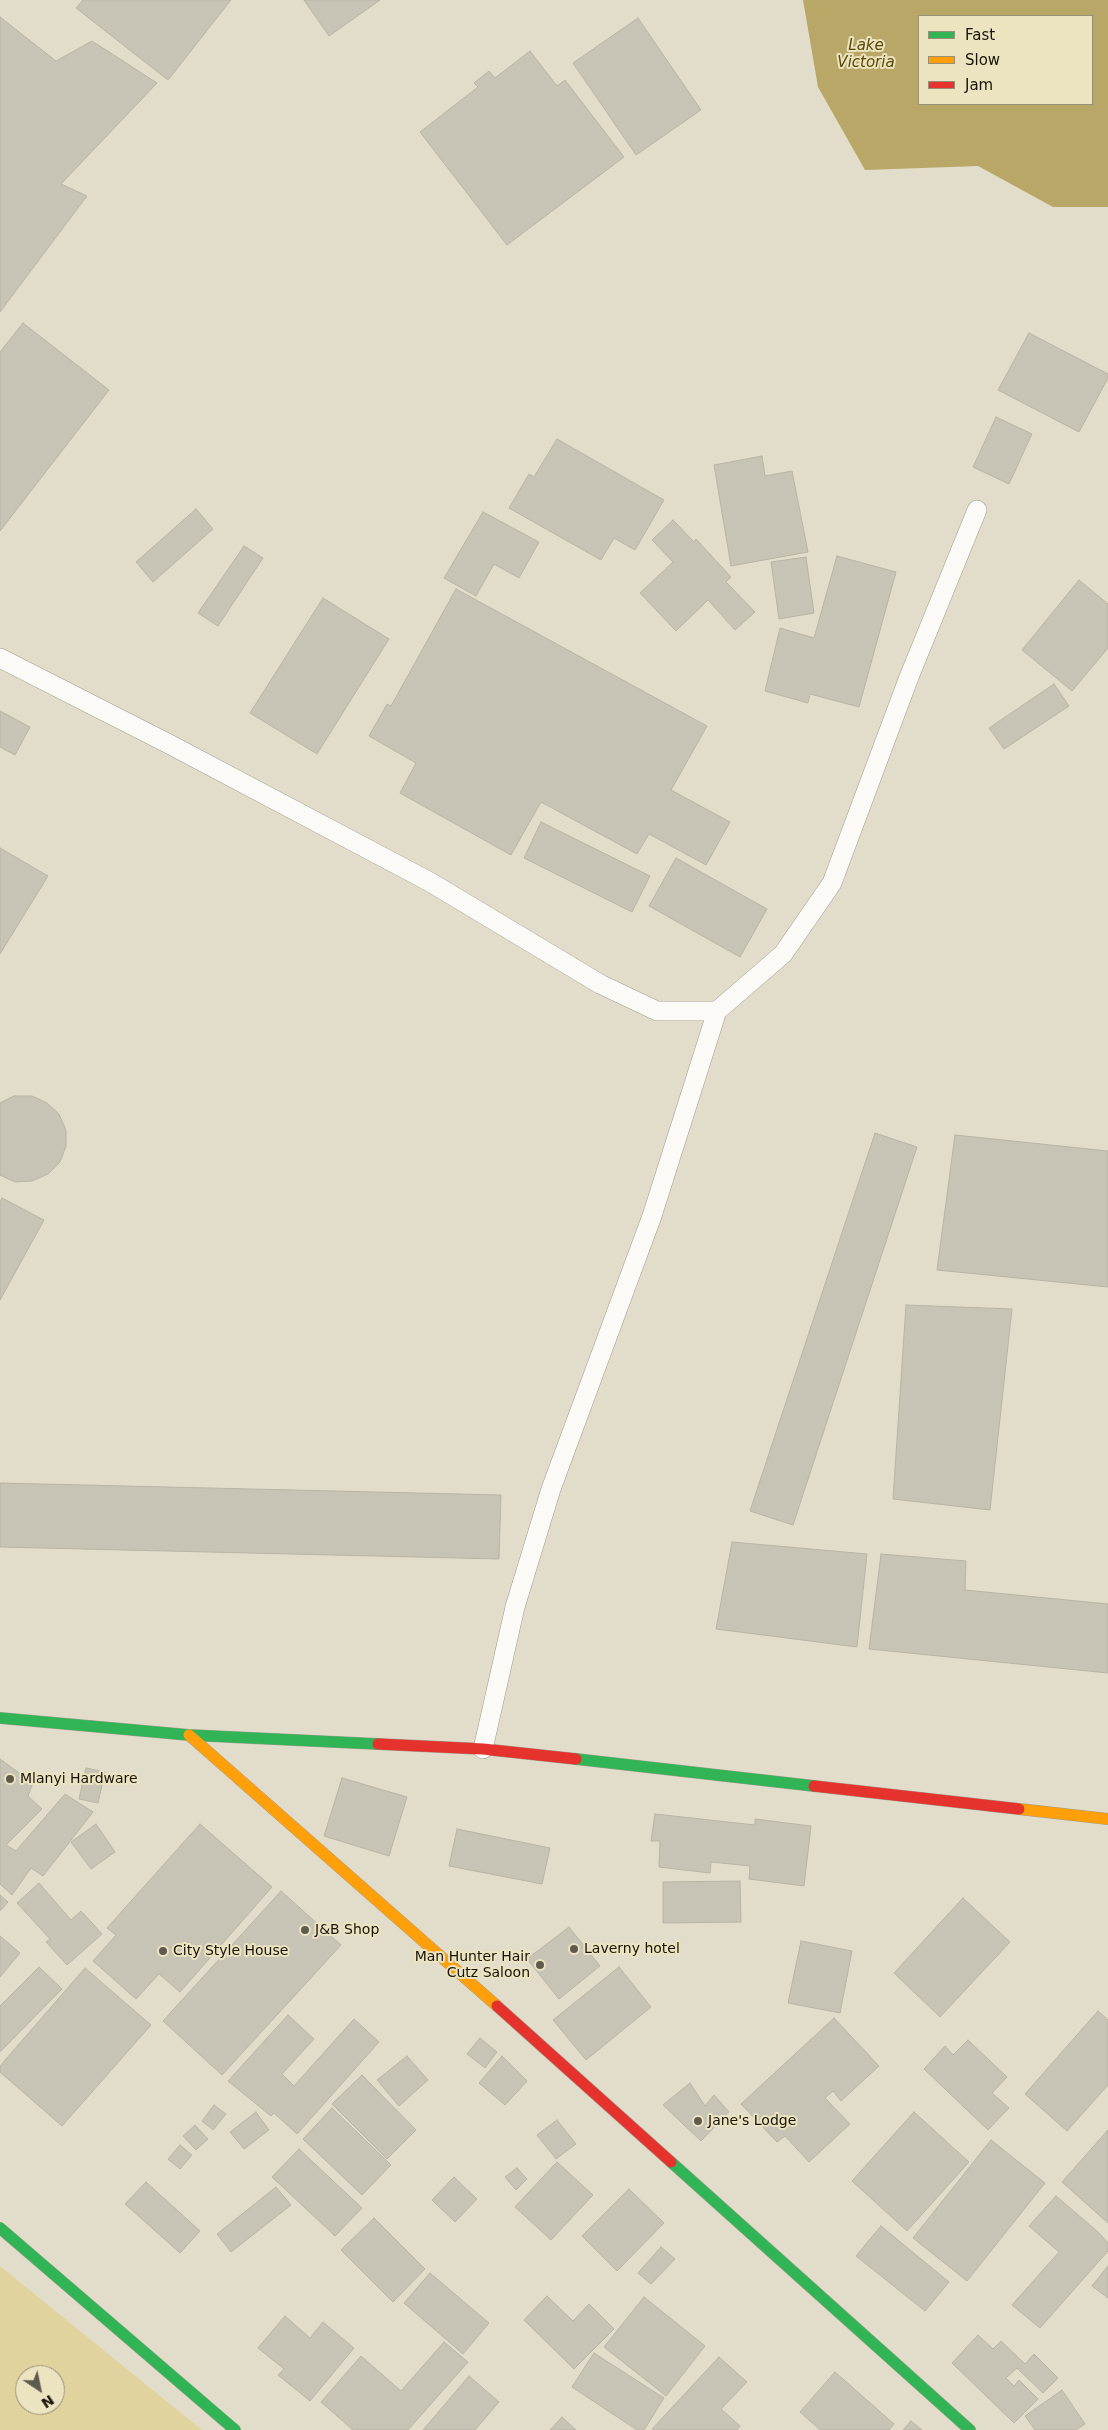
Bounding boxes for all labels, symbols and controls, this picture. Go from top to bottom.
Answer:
legend [918,15,1093,105]
text: Fast [965,26,995,44]
water label: Lake Victoria [837,37,895,72]
text: Slow [965,51,1000,69]
text: Jam [965,76,993,94]
place label: Mlanyi Hardware [20,1771,138,1787]
marker: Mlanyi Hardware [4,1773,16,1785]
place label: J&B Shop [315,1922,379,1938]
marker: J&B Shop [299,1924,311,1936]
place label: Laverny hotel [584,1941,680,1957]
place label: City Style House [173,1943,288,1959]
marker: Laverny hotel [568,1943,580,1955]
marker: City Style House [157,1945,169,1957]
place label: Man Hunter Hair Cutz Saloon [415,1949,530,1981]
marker: Man Hunter Hair Cutz Saloon [534,1959,546,1971]
place label: Jane's Lodge [708,2113,796,2129]
marker: Jane's Lodge [692,2115,704,2127]
north arrow [15,2365,65,2415]
text: N [38,2392,57,2412]

